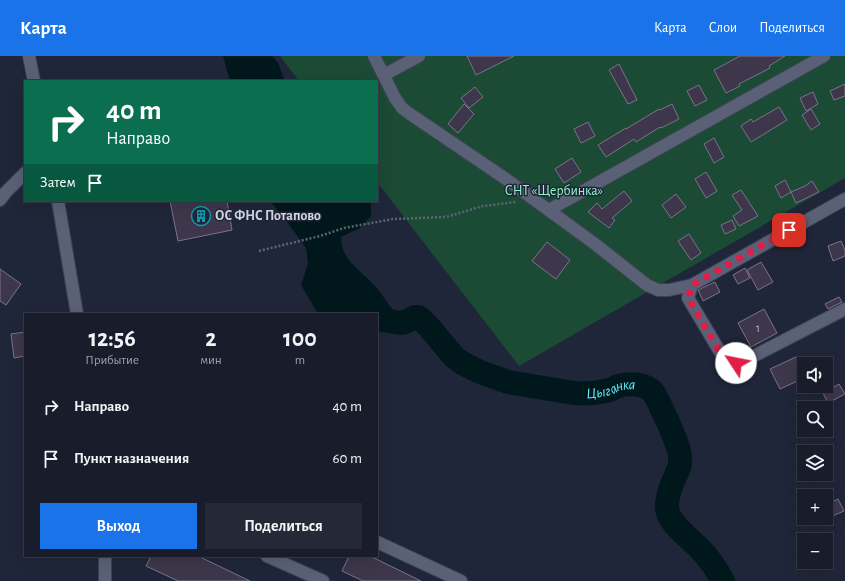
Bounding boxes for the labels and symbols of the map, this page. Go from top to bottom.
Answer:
park label: СНТ «Щербинка» [505,184,603,198]
building icon: ОС ФНС Потапово [190,205,212,227]
place label: ОС ФНС Потапово [215,209,321,223]
pin [772,213,806,247]
house number: 1 [756,322,760,334]
position arrow [715,342,757,384]
water label: Цыганка [586,377,635,401]

